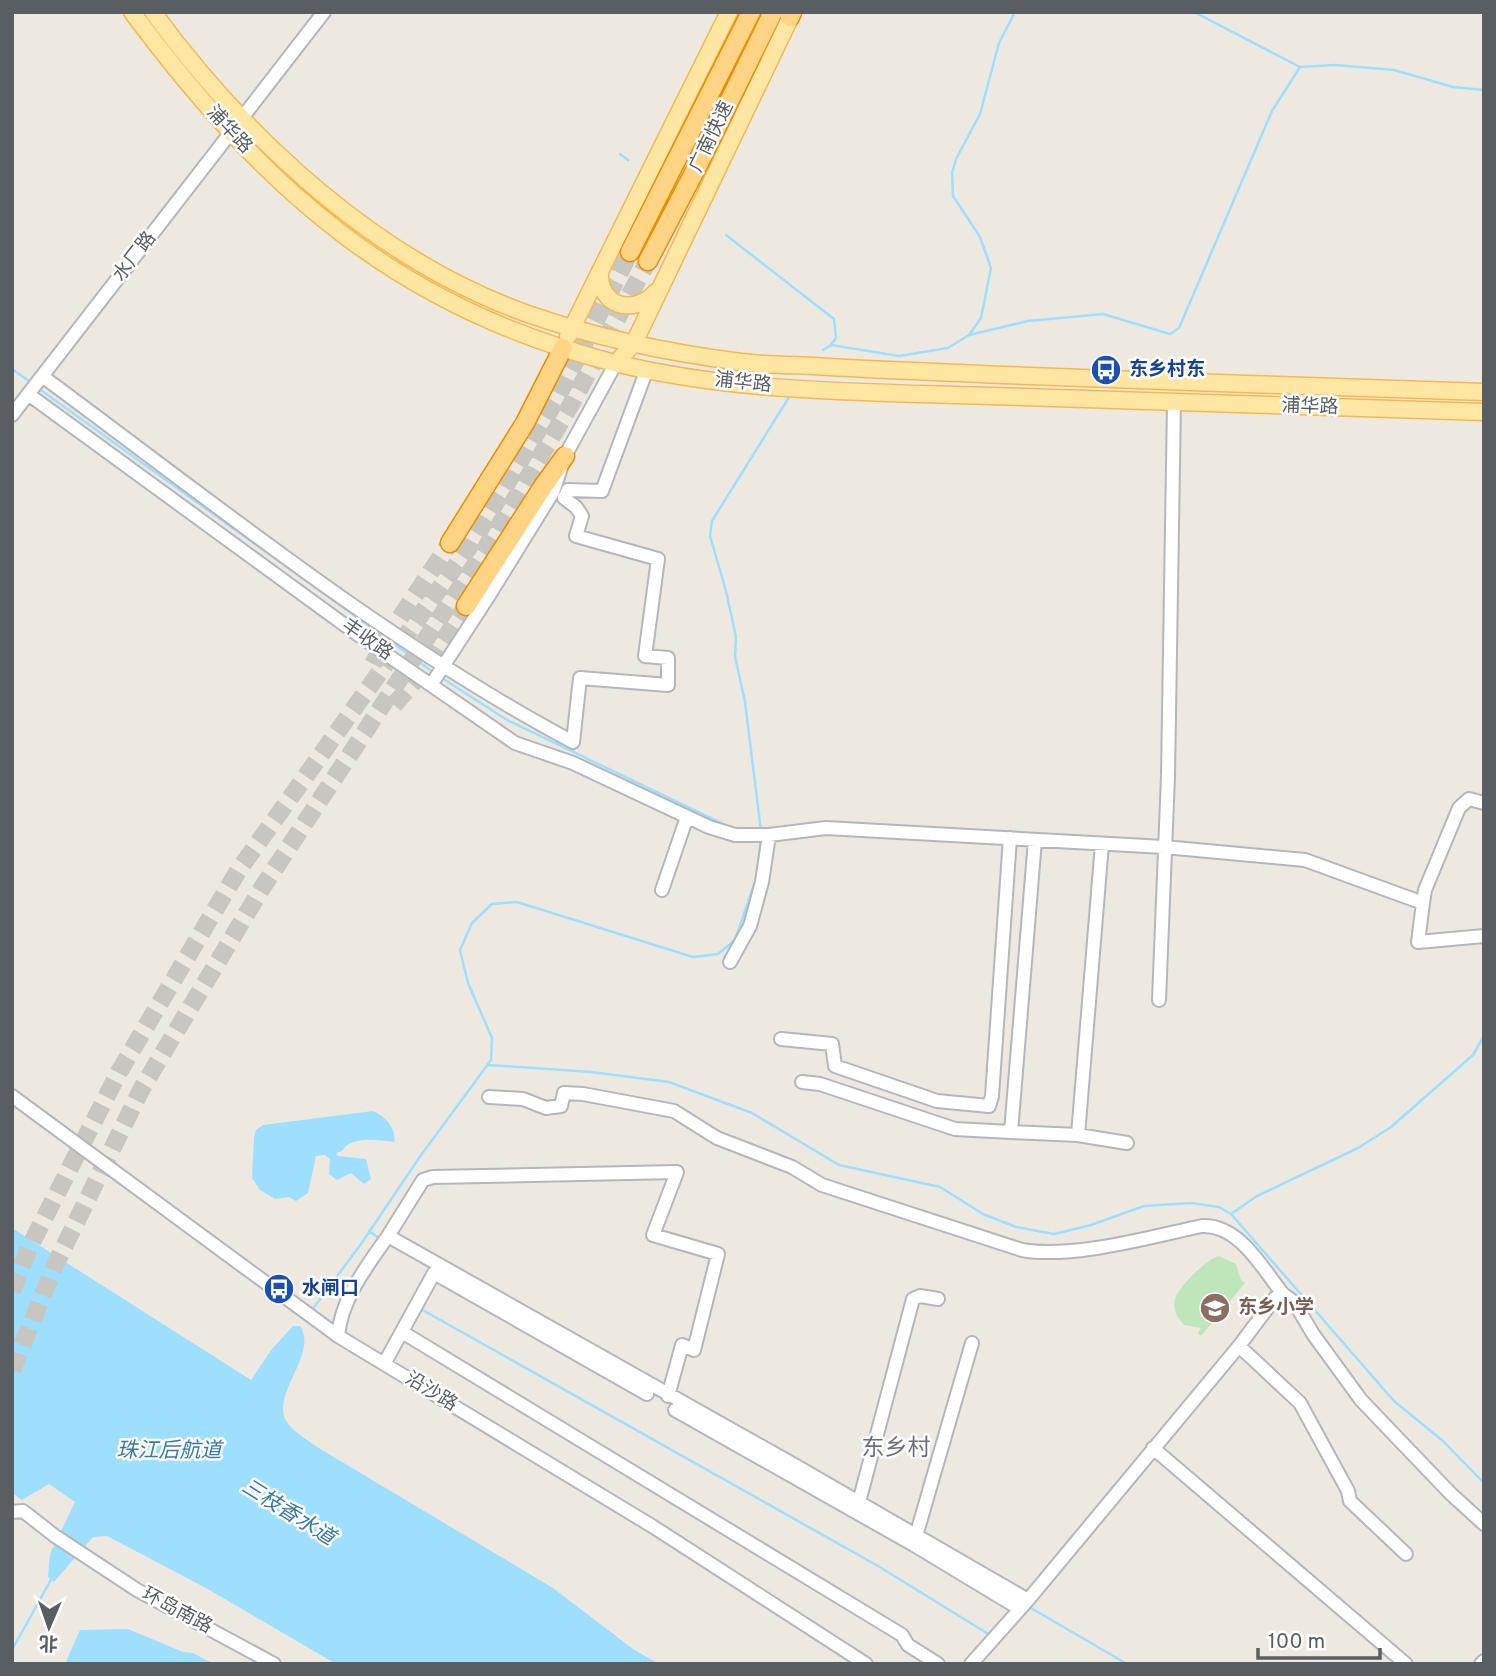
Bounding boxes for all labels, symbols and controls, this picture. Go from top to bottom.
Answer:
street label: 广南快速 [685,98,739,176]
street label: 浦华路 [201,101,257,159]
street label: 水厂路 [108,227,162,287]
bus stop icon: 东乡村东 [1089,353,1123,387]
place label: 东乡村东 [1129,358,1205,382]
street label: 浦华路 [713,368,773,398]
street label: 浦华路 [1281,394,1339,420]
street label: 丰收路 [337,614,397,666]
bus stop icon: 水闸口 [262,1272,296,1306]
place label: 水闸口 [302,1277,359,1301]
school or university icon: 东乡小学 [1198,1291,1232,1325]
place label: 东乡小学 [1238,1296,1314,1320]
street label: 沿沙路 [400,1367,462,1417]
district label: 东乡村 [862,1435,931,1464]
water label: 珠江后航道 [117,1438,224,1465]
water label: 三枝香水道 [236,1474,342,1554]
street label: 环岛南路 [138,1583,216,1639]
north arrow [14,1592,84,1662]
scale bar [1258,1616,1380,1660]
text: 100 m [1268,1629,1325,1656]
text: 北 [39,1630,58,1654]

